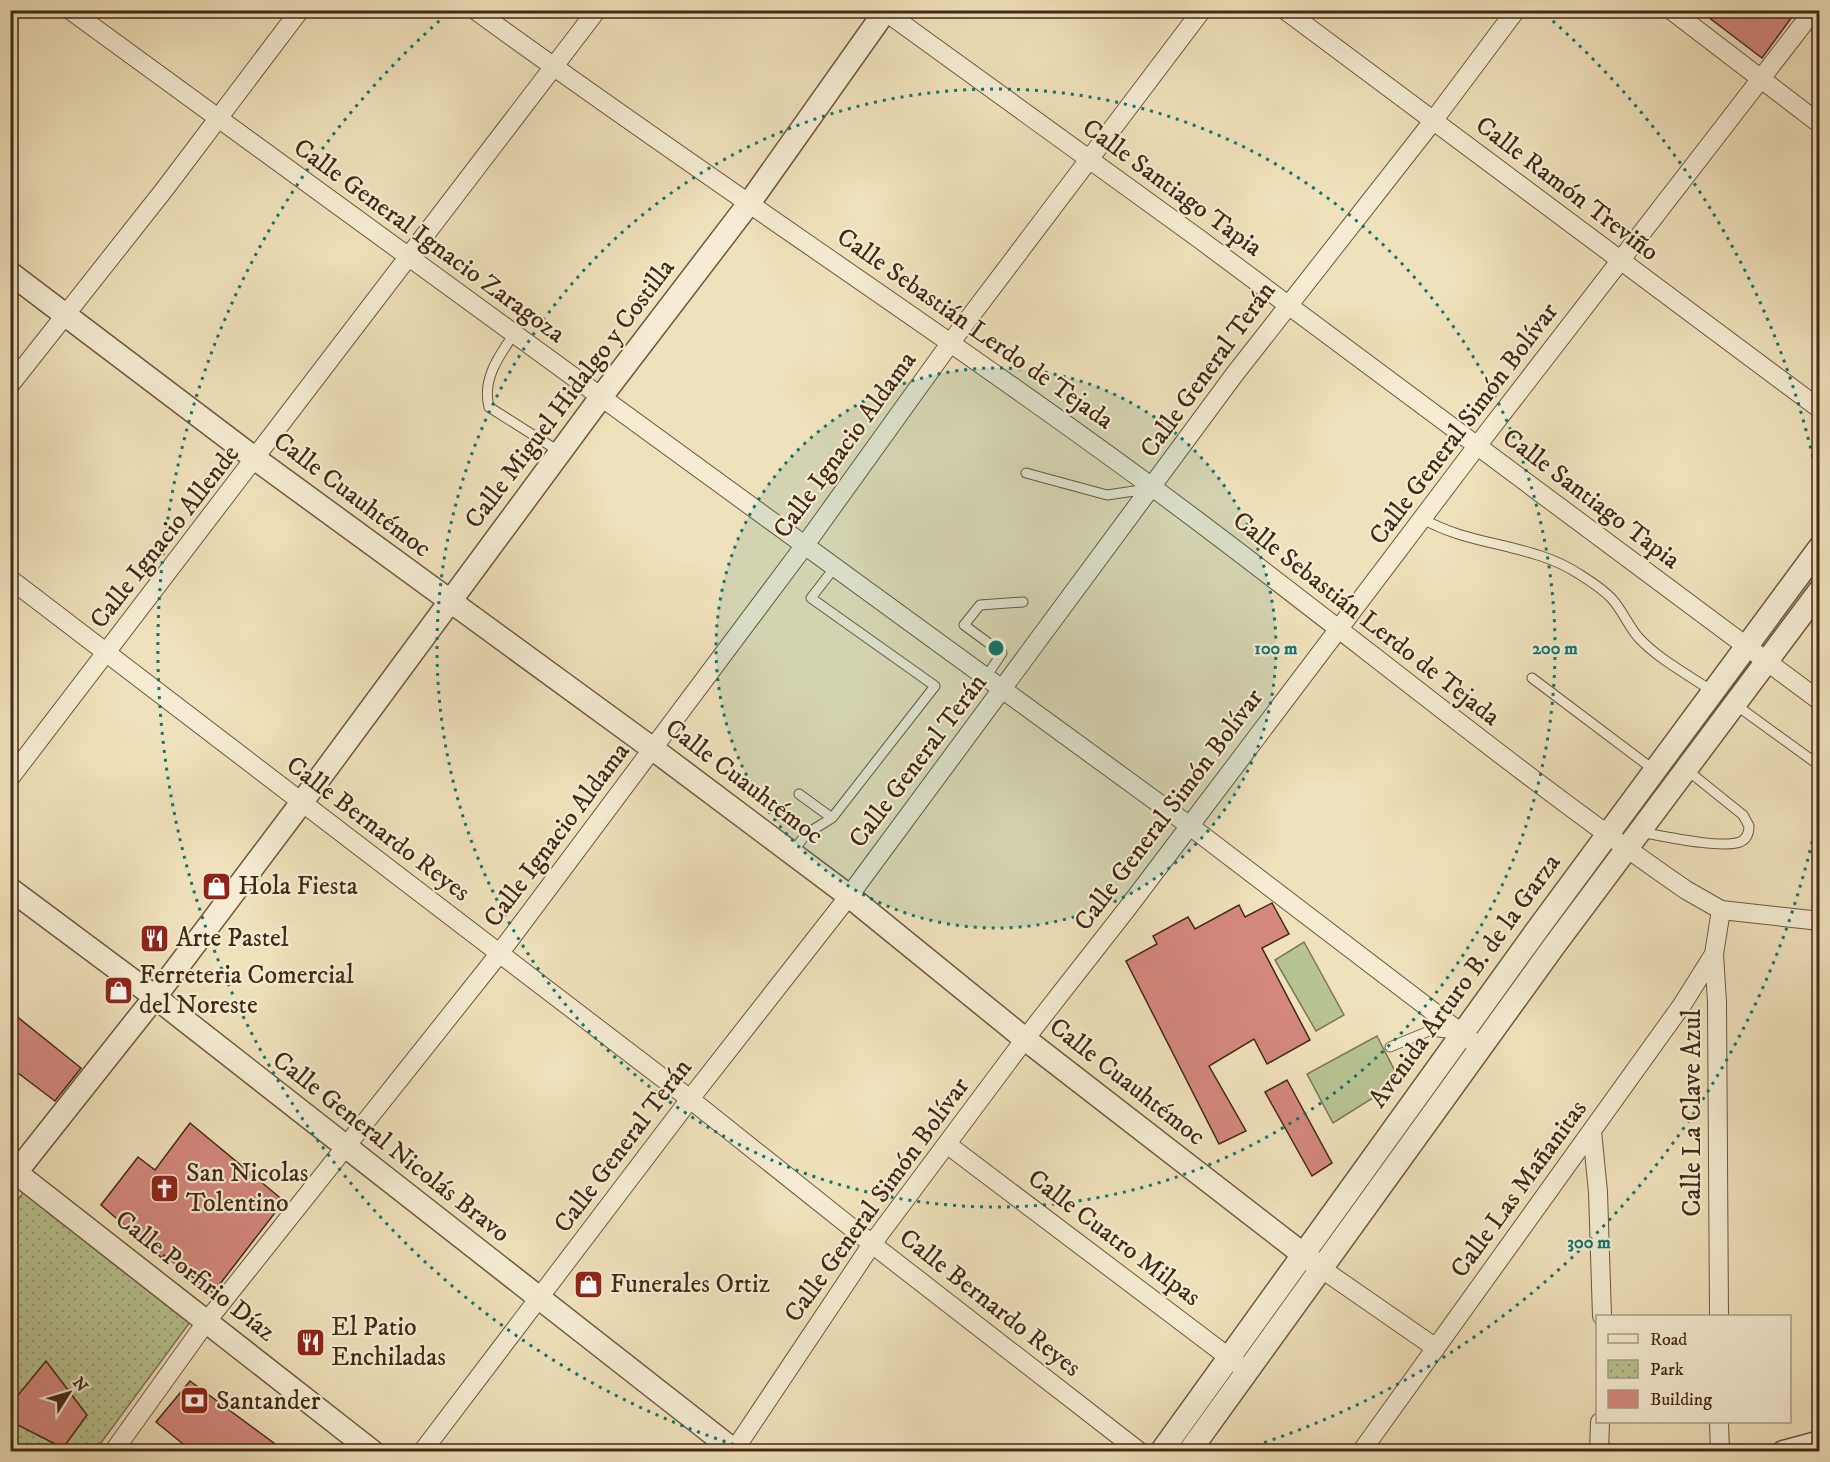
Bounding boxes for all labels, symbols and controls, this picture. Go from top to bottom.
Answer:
street label: Calle Ramón Treviño [1469,109,1665,269]
street label: Calle Santiago Tapia [1076,112,1268,264]
street label: Calle General Ignacio Zaragoza [287,131,571,351]
street label: Calle Sebastián Lerdo de Tejada [830,221,1120,437]
street label: Calle Miguel Hidalgo y Costilla [458,252,682,536]
street label: Calle General Terán [1133,275,1283,464]
street label: Calle General Simón Bolívar [1362,296,1566,552]
street label: Calle Ignacio Aldama [766,345,924,545]
street label: Calle Santiago Tapia [1495,421,1687,577]
street label: Calle Cuauhtémoc [266,425,438,565]
street label: Calle Ignacio Allende [83,438,247,636]
street label: Calle Sebastián Lerdo de Tejada [1226,504,1506,734]
centre of rings [986,638,1006,658]
text: 100 m [1254,638,1298,660]
text: 200 m [1532,638,1578,660]
street label: Calle General Terán [842,667,995,855]
street label: Calle General Simón Bolívar [1067,682,1271,938]
street label: Calle Cuauhtémoc [658,712,830,852]
street label: Calle Ignacio Aldama [477,736,637,934]
street label: Calle Bernardo Reyes [279,749,477,909]
street label: Avenida Arturo B. de la Garza [1362,847,1568,1115]
shop icon: Hola Fiesta [201,870,233,902]
place label: Hola Fiesta [238,870,358,903]
restaurant icon: Arte Pastel [139,922,171,954]
place label: Arte Pastel [176,922,289,955]
place label: Ferreteria Comercial del Noreste [139,959,354,1022]
shop icon: Ferreteria Comercial del Noreste [102,974,134,1006]
street label: Calle La Clave Azul [1676,1009,1709,1217]
street label: Calle Cuauhtémoc [1042,1011,1212,1153]
street label: Calle General Nicolás Bravo [266,1044,516,1250]
street label: Calle General Terán [547,1052,700,1240]
street label: Calle General Simón Bolívar [777,1071,977,1329]
street label: Calle Las Mañanitas [1443,1094,1595,1284]
place label: San Nicolas Tolentino [186,1157,308,1220]
street label: Calle Cuatro Milpas [1021,1162,1207,1314]
church icon: San Nicolas Tolentino [149,1172,181,1204]
street label: Calle Porfirio Díaz [108,1203,282,1349]
street label: Calle Bernardo Reyes [892,1222,1088,1384]
text: 300 m [1567,1232,1611,1254]
shop icon: Funerales Ortiz [573,1268,605,1300]
place label: Funerales Ortiz [610,1268,770,1301]
place label: El Patio Enchiladas [331,1311,446,1374]
legend [1596,1315,1791,1423]
restaurant icon: El Patio Enchiladas [294,1326,326,1358]
text: Road [1650,1329,1687,1351]
text: Park [1650,1359,1684,1381]
north arrow [39,1363,99,1423]
text: N [68,1373,92,1396]
bank icon: Santander [179,1385,211,1417]
place label: Santander [216,1385,321,1418]
text: Building [1650,1389,1712,1411]

